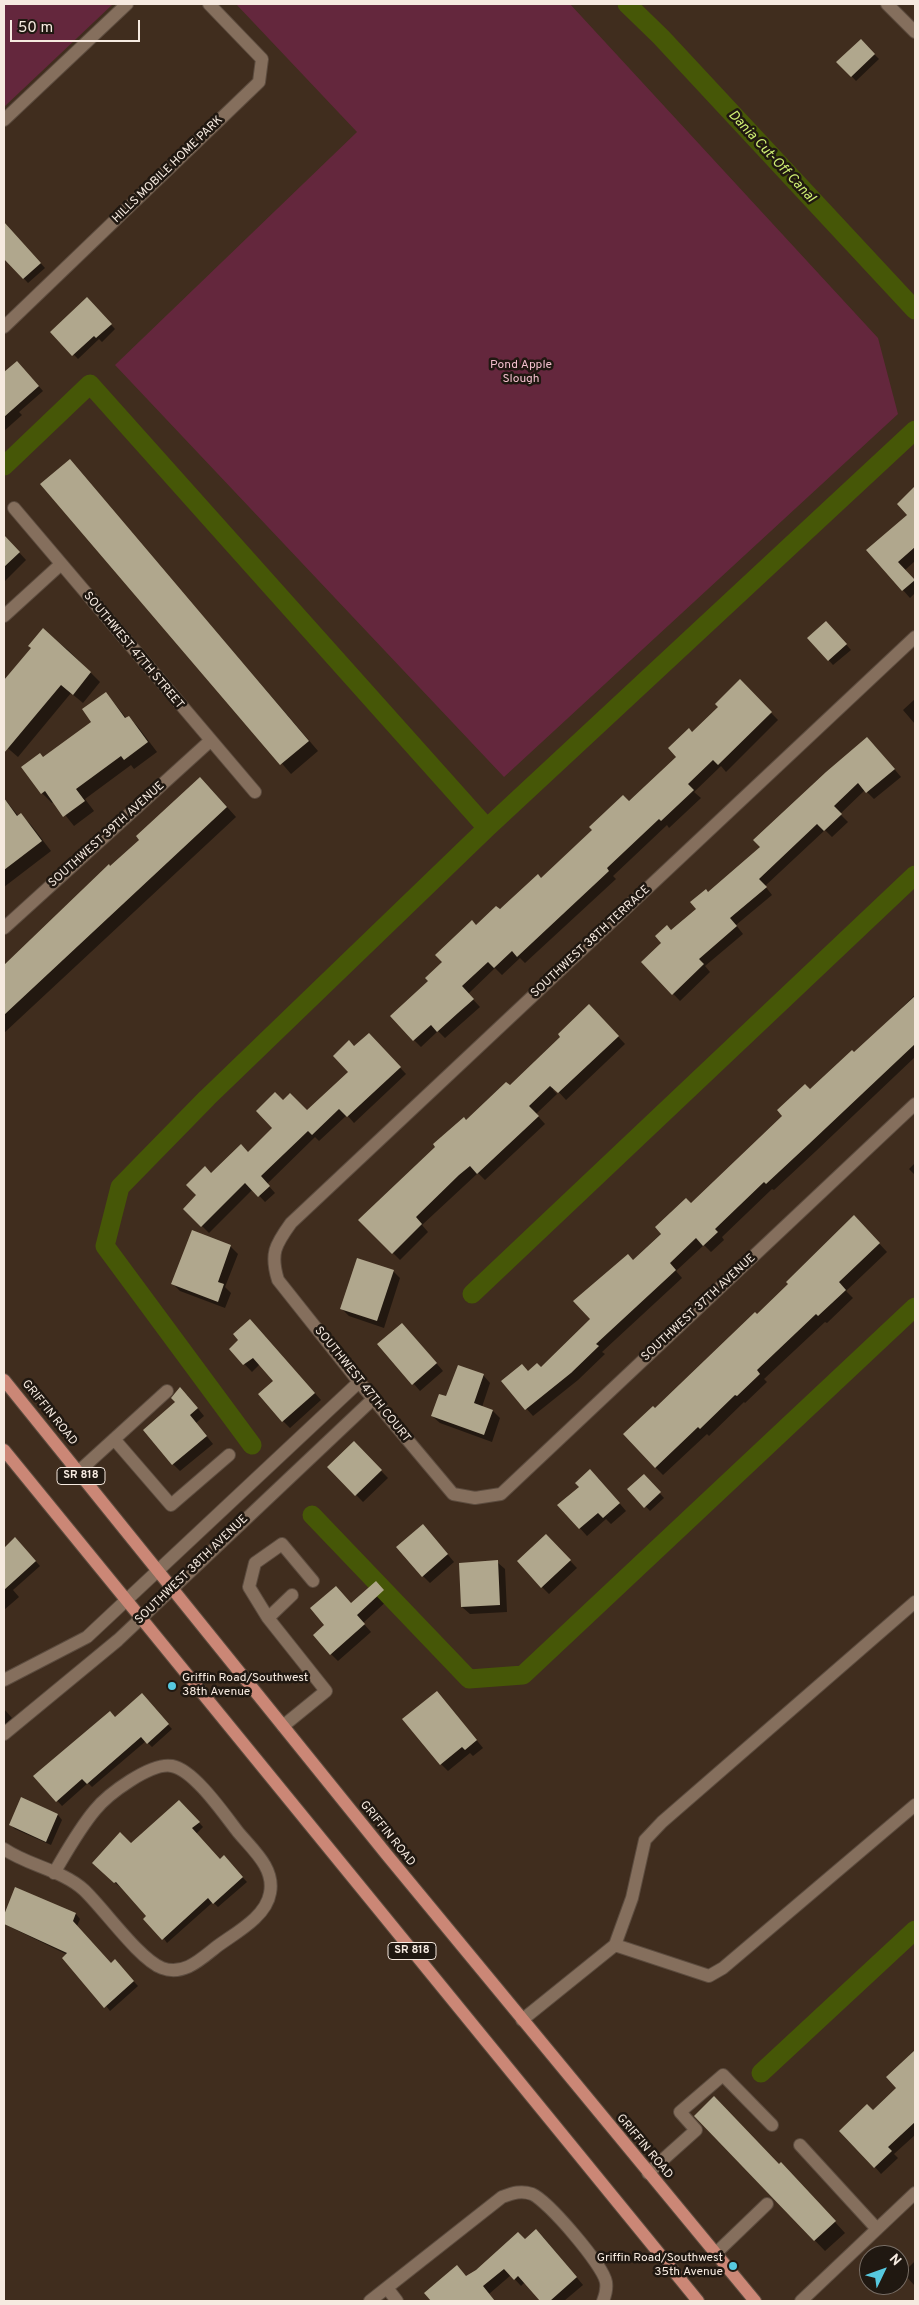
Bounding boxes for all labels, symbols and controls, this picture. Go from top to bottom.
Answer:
scale bar [12,10,142,42]
text: 50 m [18,19,53,38]
water label: Dania Cut-Off Canal [724,107,818,207]
street label: HILLS MOBILE HOME PARK [110,113,226,227]
park label: Pond Apple Slough [490,359,552,387]
street label: SOUTHWEST 47TH STREET [80,589,186,713]
street label: SOUTHWEST 39TH AVENUE [46,779,168,891]
street label: SOUTHWEST 38TH TERRACE [528,883,654,1001]
street label: SOUTHWEST 37TH AVENUE [639,1251,759,1365]
street label: SOUTHWEST 47TH COURT [311,1324,413,1446]
street label: GRIFFIN ROAD [18,1377,80,1449]
road number: SR 818 [57,1468,105,1484]
street label: SOUTHWEST 38TH AVENUE [133,1512,251,1628]
place label: Griffin Road/Southwest 38th Avenue [182,1672,308,1700]
marker: Griffin Road/Southwest 38th Avenue [166,1680,178,1692]
street label: GRIFFIN ROAD [356,1798,418,1870]
road number: SR 818 [388,1942,436,1960]
street label: GRIFFIN ROAD [613,2112,675,2182]
north arrow [859,2245,909,2295]
text: N [885,2251,904,2270]
place label: Griffin Road/Southwest 35th Avenue [597,2252,723,2280]
marker: Griffin Road/Southwest 35th Avenue [727,2260,739,2272]

